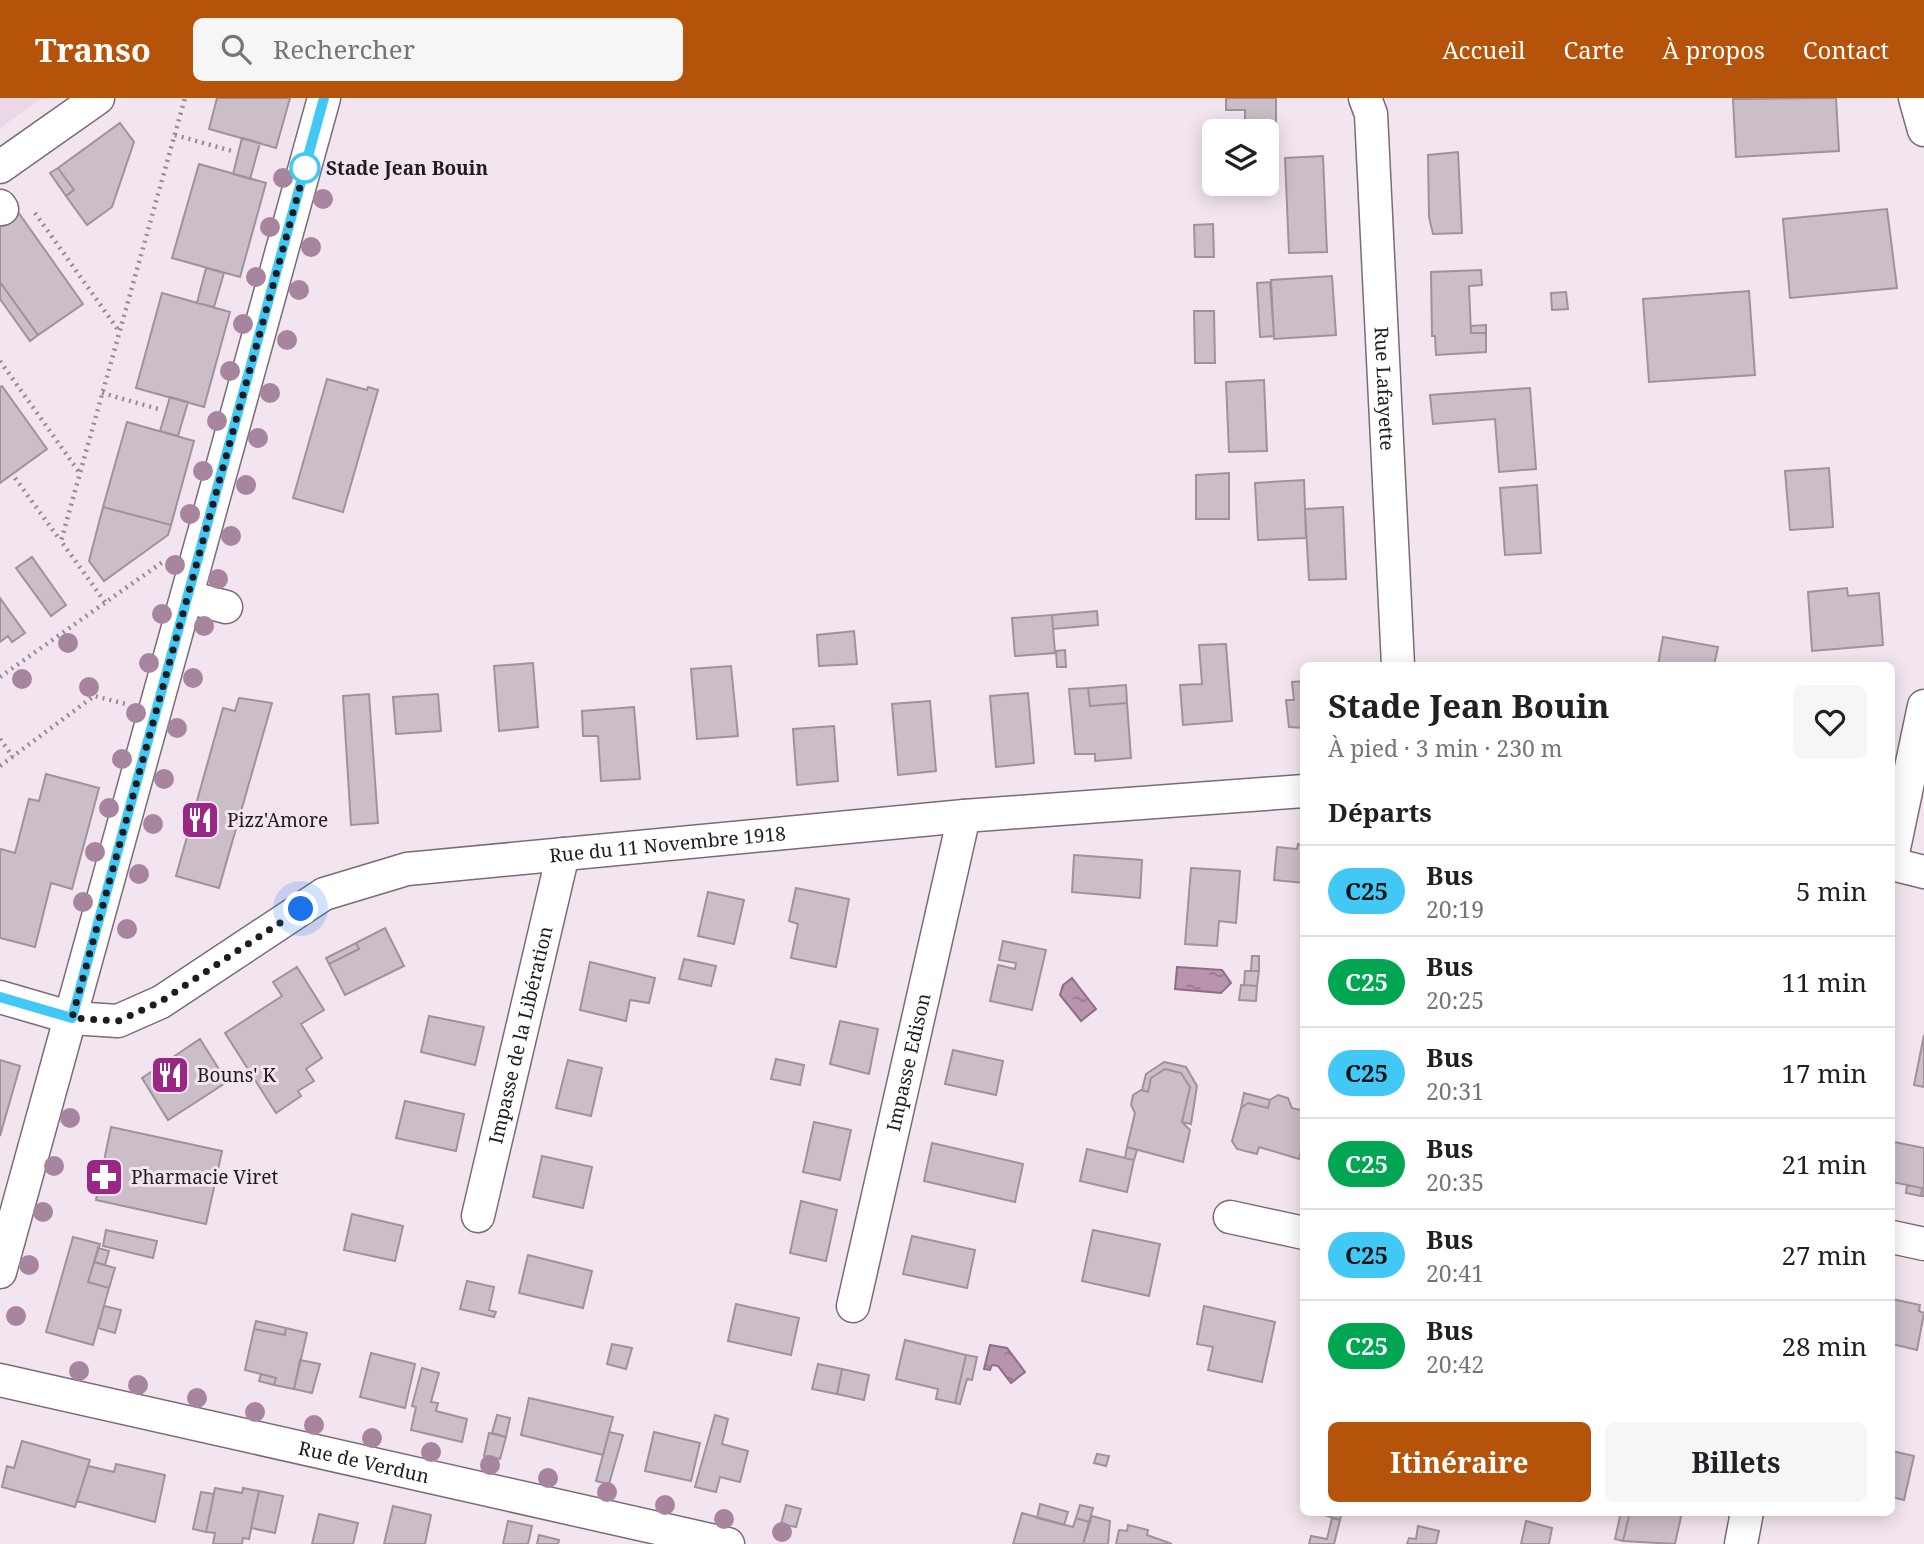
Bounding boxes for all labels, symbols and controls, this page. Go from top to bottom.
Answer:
search box [193,18,683,81]
text: Transo [35,27,151,72]
icon: search [217,30,255,68]
text: Rechercher [273,31,415,67]
text: Accueil [1442,33,1525,66]
text: Carte [1563,33,1624,66]
text: À propos [1662,33,1765,66]
text: Contact [1803,33,1889,66]
map controls [1202,119,1279,196]
button: layers [1202,119,1279,196]
marker: Stade Jean Bouin [290,153,320,183]
place label: Stade Jean Bouin [326,155,488,181]
street label: Rue Lafayette [1368,326,1400,451]
text: Stade Jean Bouin [1328,683,1610,728]
button: heart [1793,685,1867,759]
text: À pied · 3 min · 230 m [1328,732,1563,764]
text: Départs [1328,794,1432,830]
restaurant icon: Pizz'Amore [179,799,221,841]
place label: Pizz'Amore [227,807,328,833]
street label: Rue du 11 Novembre 1918 [548,820,787,868]
text: Bus [1426,857,1473,893]
text: 5 min [1796,873,1867,909]
text: C25 [1345,874,1388,907]
your location [283,891,318,926]
text: 20:19 [1426,893,1484,925]
street label: Impasse de la Libération [482,923,559,1146]
text: Bus [1426,948,1473,984]
text: 11 min [1782,964,1867,1000]
text: C25 [1345,965,1388,998]
text: 20:25 [1426,984,1484,1016]
street label: Impasse Edison [880,991,936,1134]
text: Bus [1426,1039,1473,1075]
restaurant icon: Bouns' K [149,1054,191,1096]
text: 17 min [1782,1055,1867,1091]
text: C25 [1345,1056,1388,1089]
place label: Bouns' K [197,1062,276,1088]
text: 20:31 [1426,1075,1484,1107]
text: Bus [1426,1130,1473,1166]
text: 21 min [1782,1146,1867,1182]
text: C25 [1345,1147,1388,1180]
pharmacy icon: Pharmacie Viret [83,1156,125,1198]
place label: Pharmacie Viret [131,1164,278,1190]
text: 20:35 [1426,1166,1484,1198]
text: Bus [1426,1221,1473,1257]
text: 27 min [1782,1237,1867,1273]
text: C25 [1345,1238,1388,1271]
text: 20:41 [1426,1257,1484,1289]
text: Bus [1426,1312,1473,1348]
text: 28 min [1782,1328,1867,1364]
text: C25 [1345,1329,1388,1362]
text: 20:42 [1426,1348,1484,1380]
button: Itinéraire [1328,1422,1591,1502]
button: Billets [1605,1422,1867,1502]
street label: Rue de Verdun [296,1435,432,1489]

